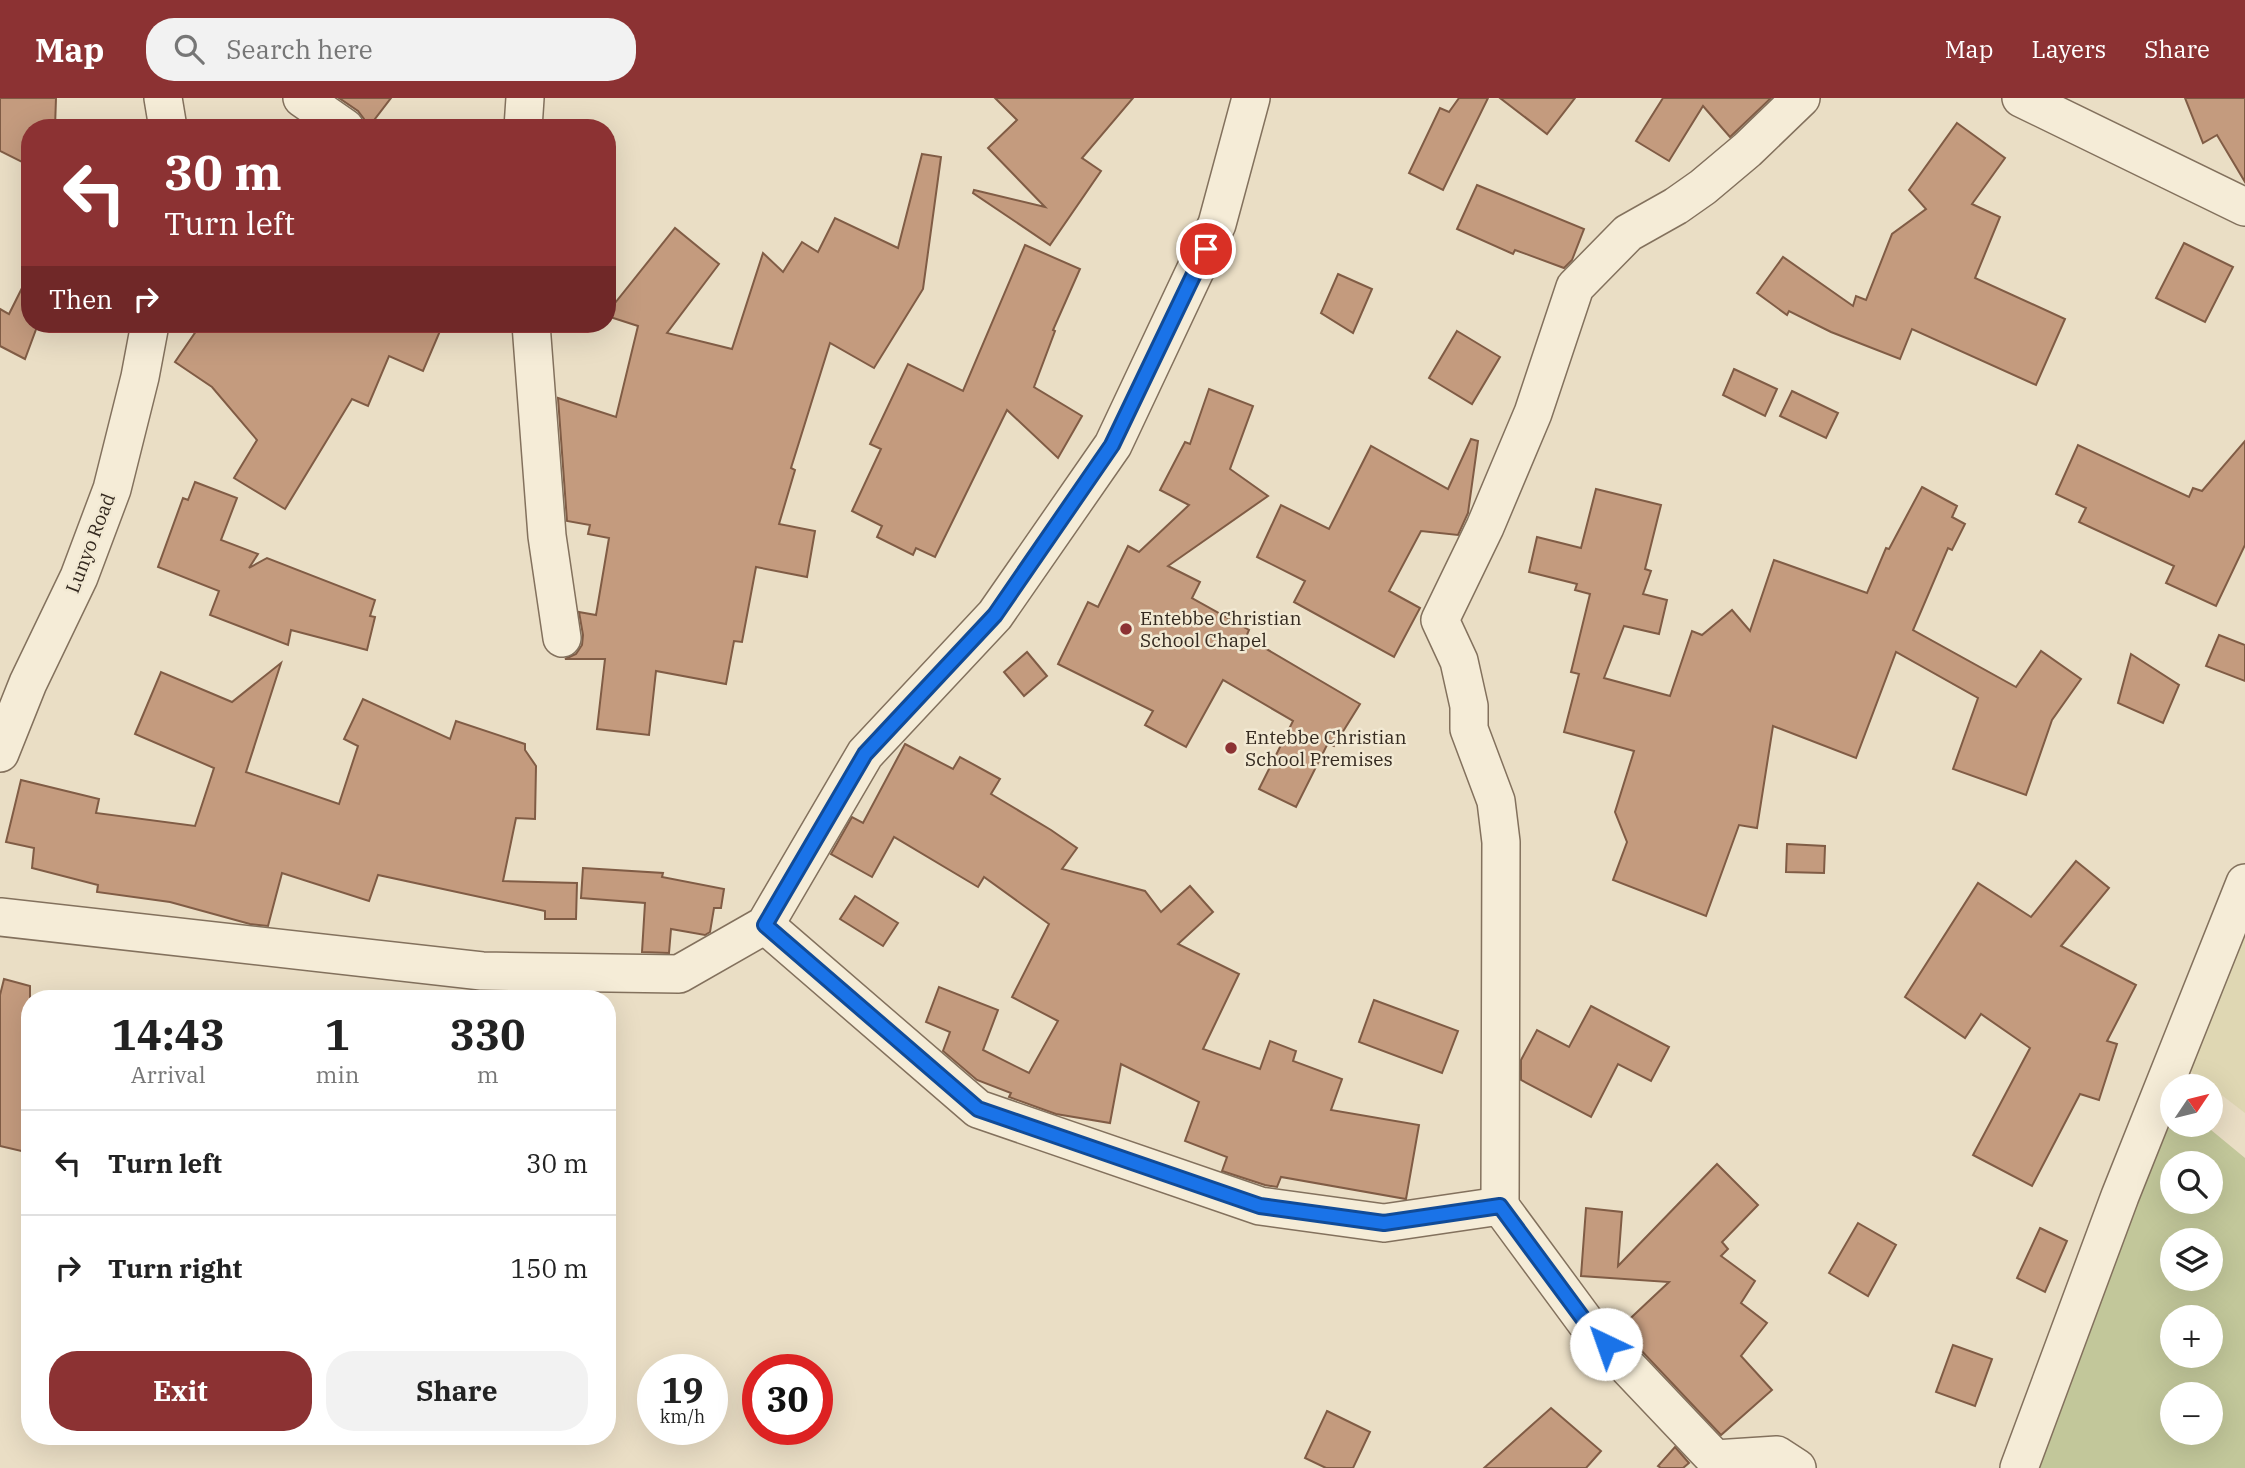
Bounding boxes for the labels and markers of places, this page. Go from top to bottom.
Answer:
pin [1176,219,1236,279]
place label: Entebbe Christian School Chapel [1140,606,1302,652]
marker: Entebbe Christian School Chapel [1118,621,1134,637]
place label: Entebbe Christian School Premises [1245,725,1407,771]
marker: Entebbe Christian School Premises [1223,740,1239,756]

